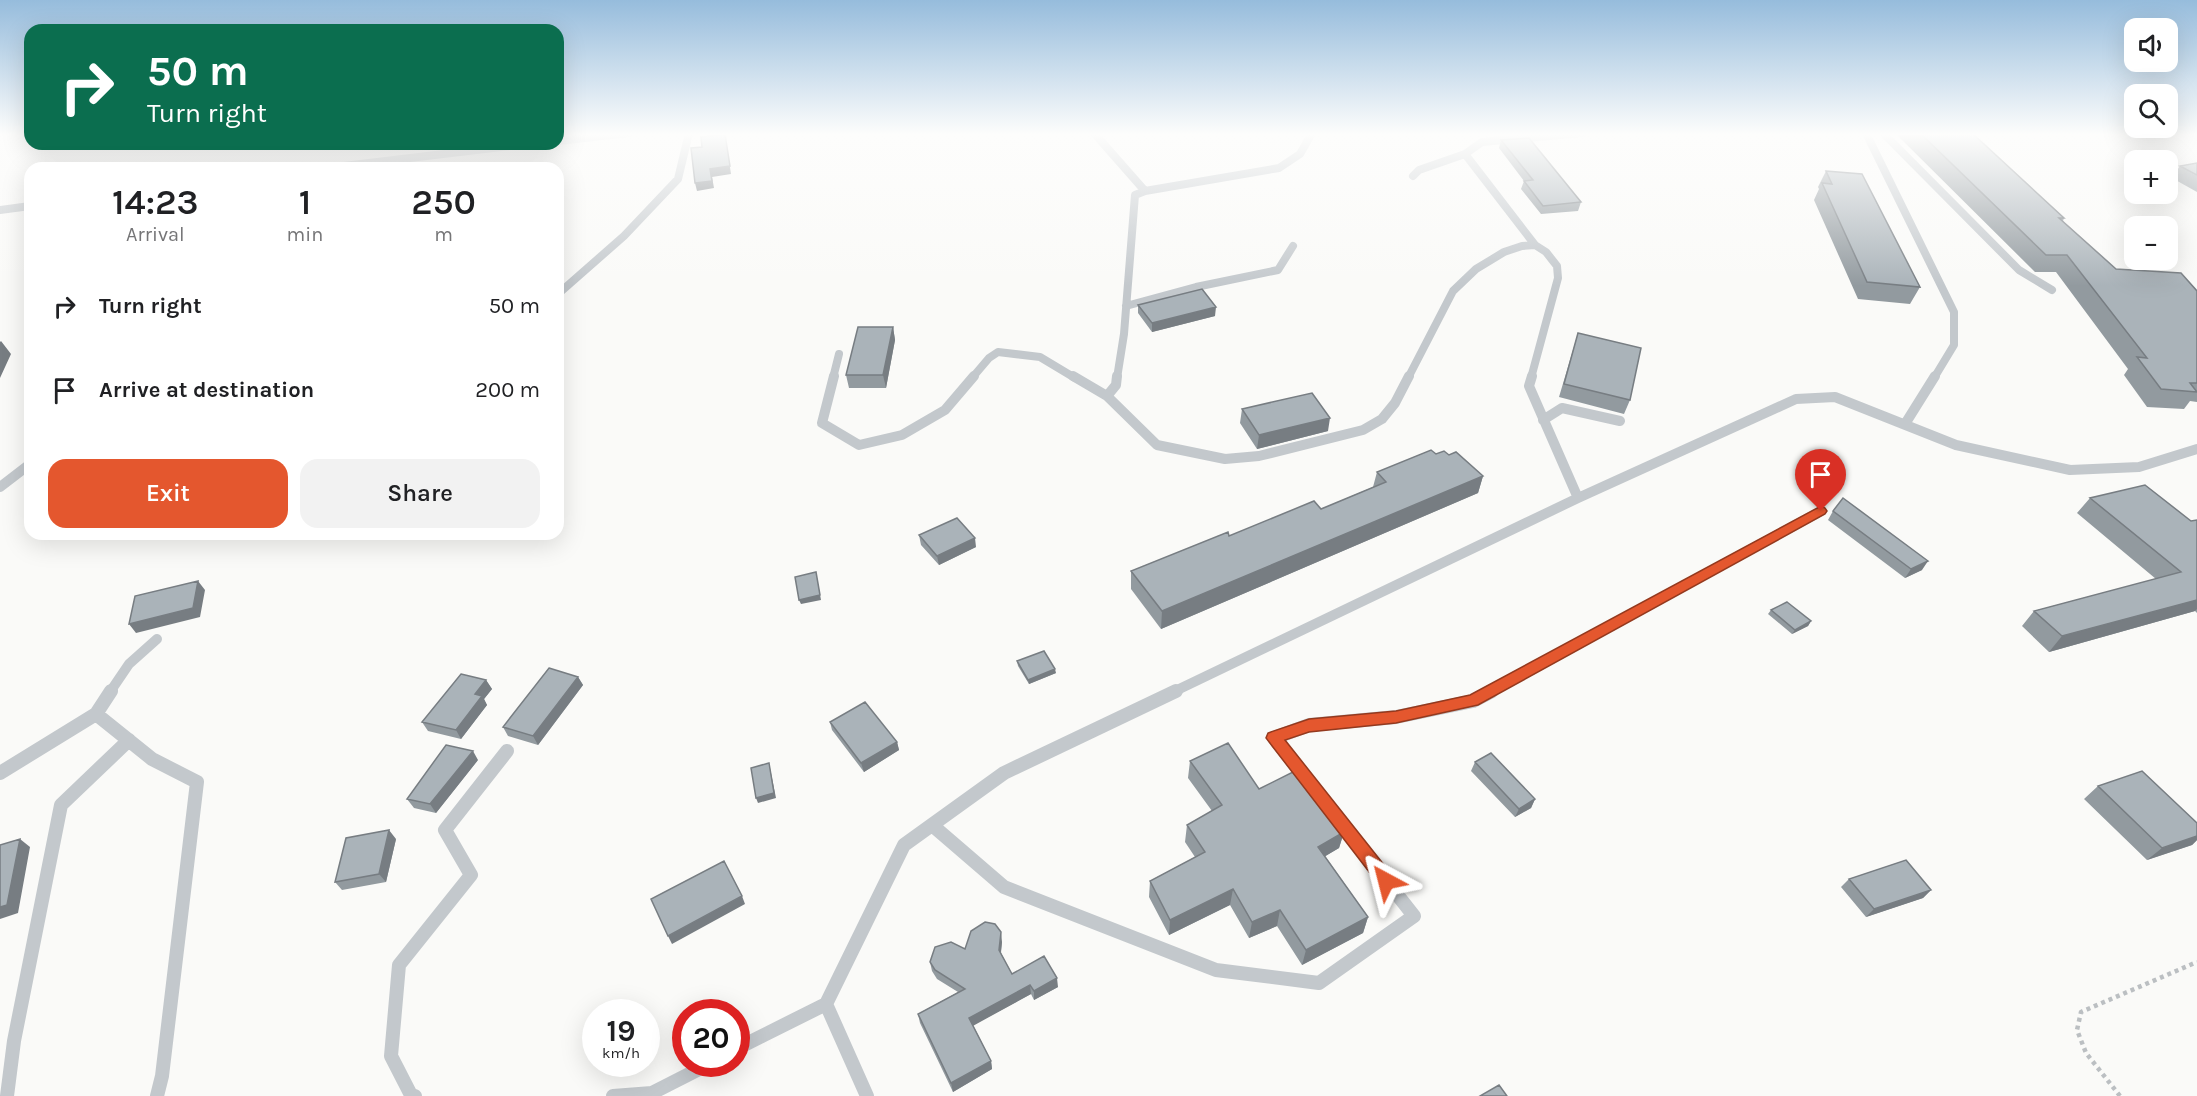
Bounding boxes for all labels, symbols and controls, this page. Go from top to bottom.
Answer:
map controls [2124,18,2178,270]
button: sound [2124,18,2178,72]
text: 50 m [147,46,249,96]
icon: right [48,48,126,126]
button: search [2124,84,2178,138]
text: Turn right [147,97,267,129]
button: + [2124,150,2178,204]
text: 14:23 [112,181,199,223]
text: 1 [299,181,311,223]
text: 250 [411,181,476,223]
button: − [2124,216,2178,270]
text: Arrival [126,223,185,246]
text: min [287,223,323,246]
text: m [434,223,453,246]
icon: right [48,290,81,323]
text: Turn right [99,293,202,319]
text: 50 m [489,293,540,319]
icon: arrive [48,374,81,407]
text: Arrive at destination [99,377,314,403]
text: 200 m [475,377,540,403]
pin [1795,449,1846,511]
icon: arrive [1804,458,1837,491]
button: Exit [48,459,288,528]
button: Share [300,459,540,528]
position arrow [1354,849,1418,913]
speed limit sign: 20 [672,999,750,1077]
text: 19 [606,1013,635,1049]
text: km/h [602,1044,640,1062]

